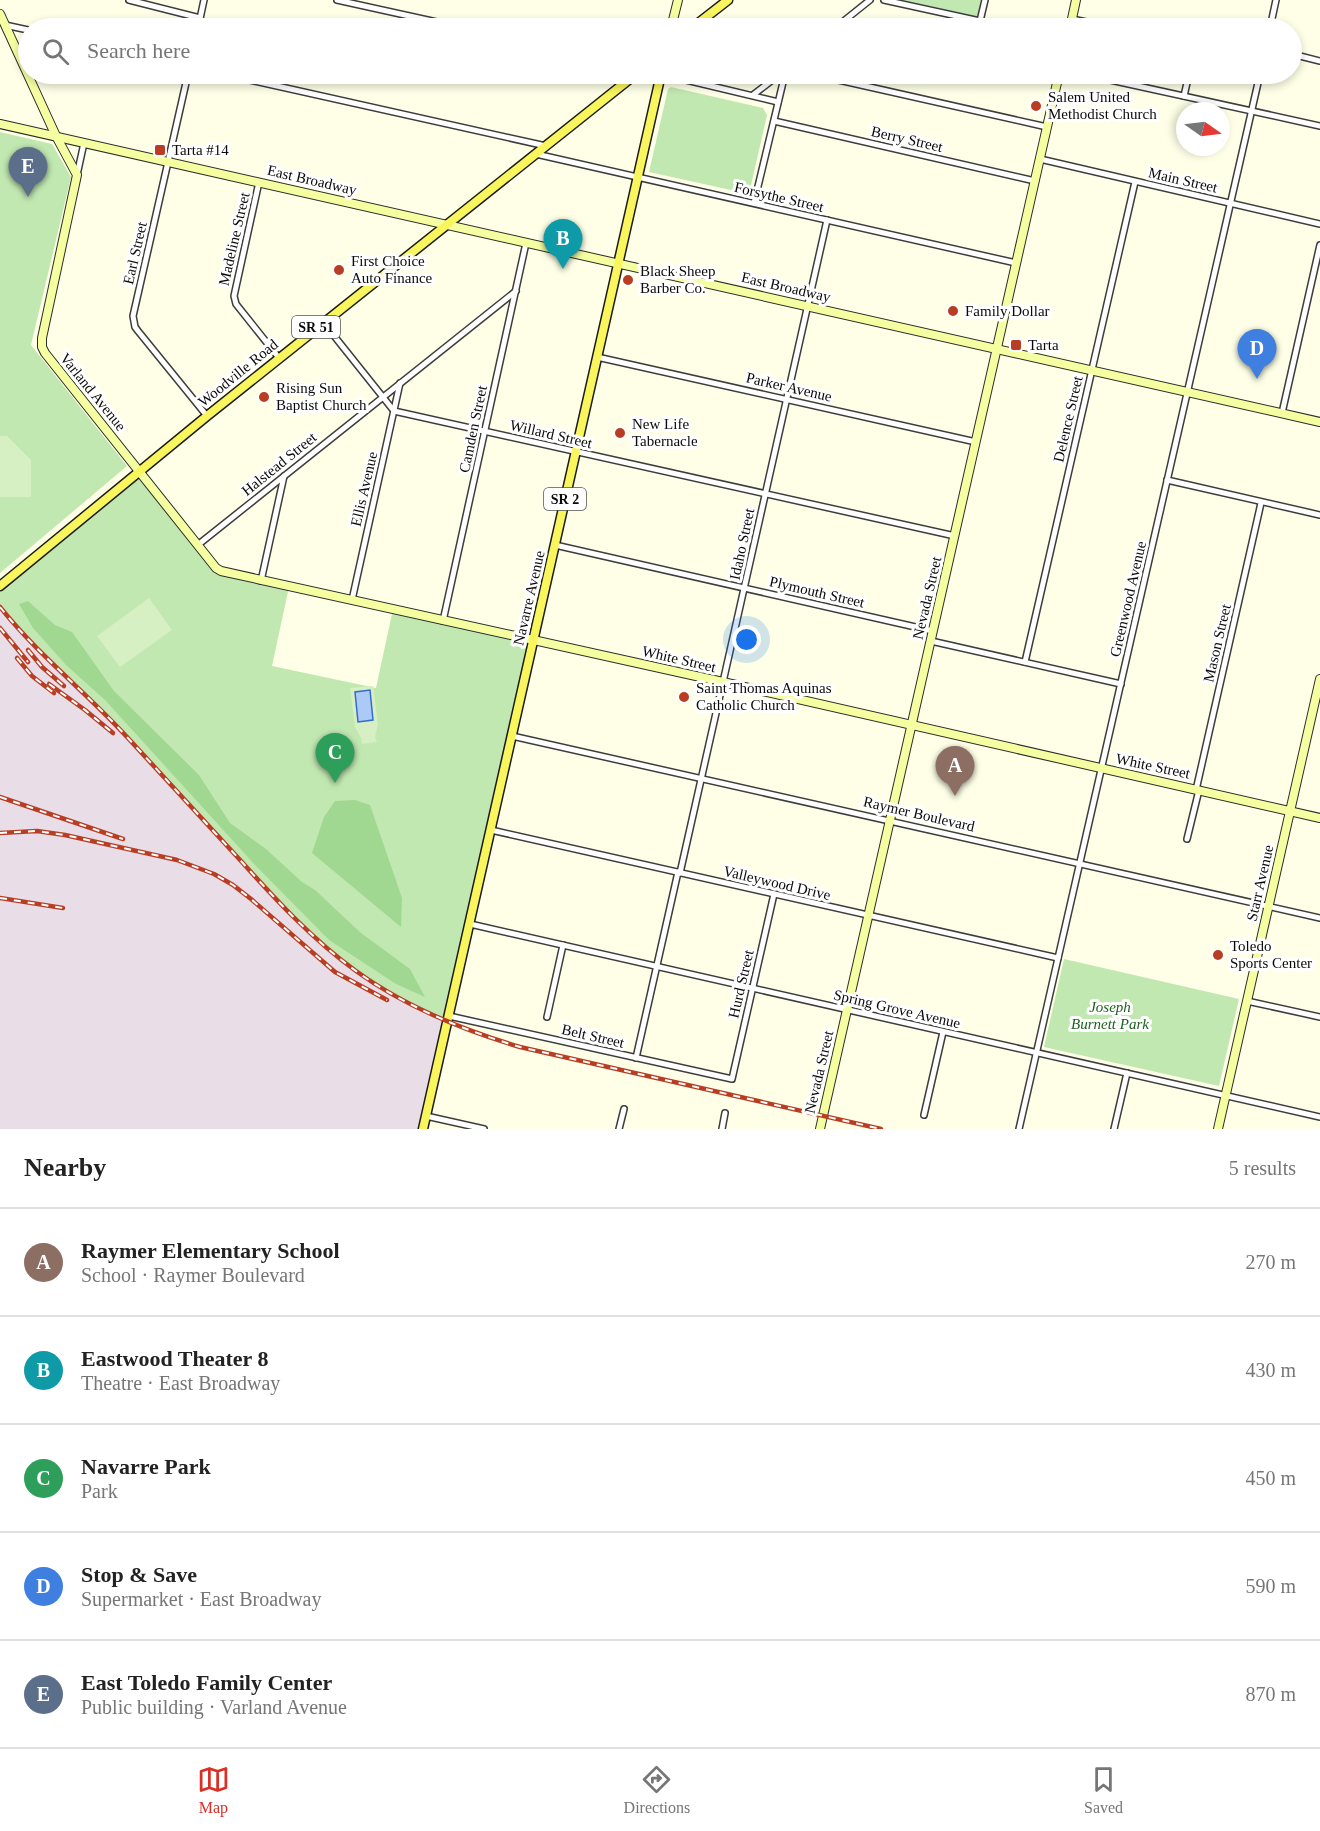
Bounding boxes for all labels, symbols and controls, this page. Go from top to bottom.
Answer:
search box [18,18,1302,84]
icon: search [39,35,72,68]
text: Search here [87,38,190,63]
place label: Salem United Methodist Church [1048,89,1157,122]
marker: Salem United Methodist Church [1029,99,1043,113]
north arrow [1176,102,1230,156]
street label: Berry Street [870,123,945,155]
place label: Tarta #14 [172,142,229,158]
marker: Tarta #14 [153,143,167,157]
pin: E [9,148,48,197]
street label: East Broadway [266,162,359,198]
street label: Main Street [1147,164,1220,196]
street label: Forsythe Street [733,179,826,215]
street label: Madeline Street [215,190,253,287]
street label: Earl Street [120,219,150,286]
pin: B [544,220,582,269]
place label: First Choice Auto Finance [351,253,433,286]
marker: First Choice Auto Finance [332,263,346,277]
place label: Black Sheep Barber Co. [640,263,715,296]
street label: East Broadway [740,269,833,305]
marker: Black Sheep Barber Co. [621,273,635,287]
place label: Family Dollar [965,303,1050,319]
marker: Family Dollar [946,304,960,318]
road number: SR 51 [292,316,340,338]
pin: D [1238,330,1276,379]
street label: Woodville Road [195,336,281,410]
place label: Tarta [1028,337,1059,353]
marker: Tarta [1009,338,1023,352]
street label: Varland Avenue [57,350,129,434]
street label: Parker Avenue [745,369,834,405]
street label: Delence Street [1050,374,1086,464]
place label: Rising Sun Baptist Church [276,380,367,413]
street label: Camden Street [456,383,490,474]
marker: Rising Sun Baptist Church [257,390,271,404]
place label: New Life Tabernacle [632,416,698,449]
street label: Willard Street [508,417,595,451]
marker: New Life Tabernacle [613,426,627,440]
street label: Halstead Street [239,429,320,499]
street label: Ellis Avenue [348,450,380,528]
road number: SR 2 [544,488,586,510]
street label: Idaho Street [727,506,758,581]
street label: Greenwood Avenue [1107,539,1149,659]
street label: Navarre Avenue [510,549,548,647]
street label: Nevada Street [910,554,944,641]
street label: Plymouth Street [768,573,867,611]
street label: Mason Street [1200,602,1234,684]
your location [732,625,761,654]
street label: White Street [640,643,718,675]
place label: Saint Thomas Aquinas Catholic Church [696,680,832,713]
marker: Saint Thomas Aquinas Catholic Church [677,690,691,704]
pin: C [316,734,354,783]
pin: A [936,746,974,796]
street label: White Street [1114,750,1192,782]
street label: Raymer Boulevard [862,793,977,835]
street label: Starr Avenue [1243,843,1277,923]
street label: Valleywood Drive [722,863,833,903]
place label: Toledo Sports Center [1230,938,1312,971]
street label: Hurd Street [725,948,757,1020]
marker: Toledo Sports Center [1211,948,1225,962]
street label: Spring Grove Avenue [832,987,962,1031]
park label: Joseph Burnett Park [1071,999,1149,1032]
street label: Belt Street [560,1021,627,1051]
street label: Nevada Street [802,1028,836,1115]
text: Nearby [24,1153,106,1182]
text: 5 results [1229,1157,1296,1179]
text: Raymer Elementary School [81,1238,340,1263]
text: A [36,1251,51,1273]
text: 270 m [1245,1251,1296,1273]
text: School · Raymer Boulevard [81,1264,305,1286]
text: Eastwood Theater 8 [81,1346,268,1371]
text: B [37,1359,50,1381]
text: 430 m [1245,1359,1296,1381]
text: Theatre · East Broadway [81,1372,280,1394]
text: Navarre Park [81,1454,211,1479]
text: C [36,1467,51,1489]
text: 450 m [1245,1467,1296,1489]
text: Park [81,1480,118,1502]
text: Stop & Save [81,1562,197,1587]
text: D [36,1575,51,1597]
text: 590 m [1245,1575,1296,1597]
text: Supermarket · East Broadway [81,1588,321,1610]
text: East Toledo Family Center [81,1670,332,1695]
text: E [37,1683,50,1705]
text: 870 m [1245,1683,1296,1705]
text: Public building · Varland Avenue [81,1696,347,1718]
tab: Map [197,1763,230,1817]
tab: Directions [624,1763,690,1817]
tab: Saved [1084,1763,1123,1817]

